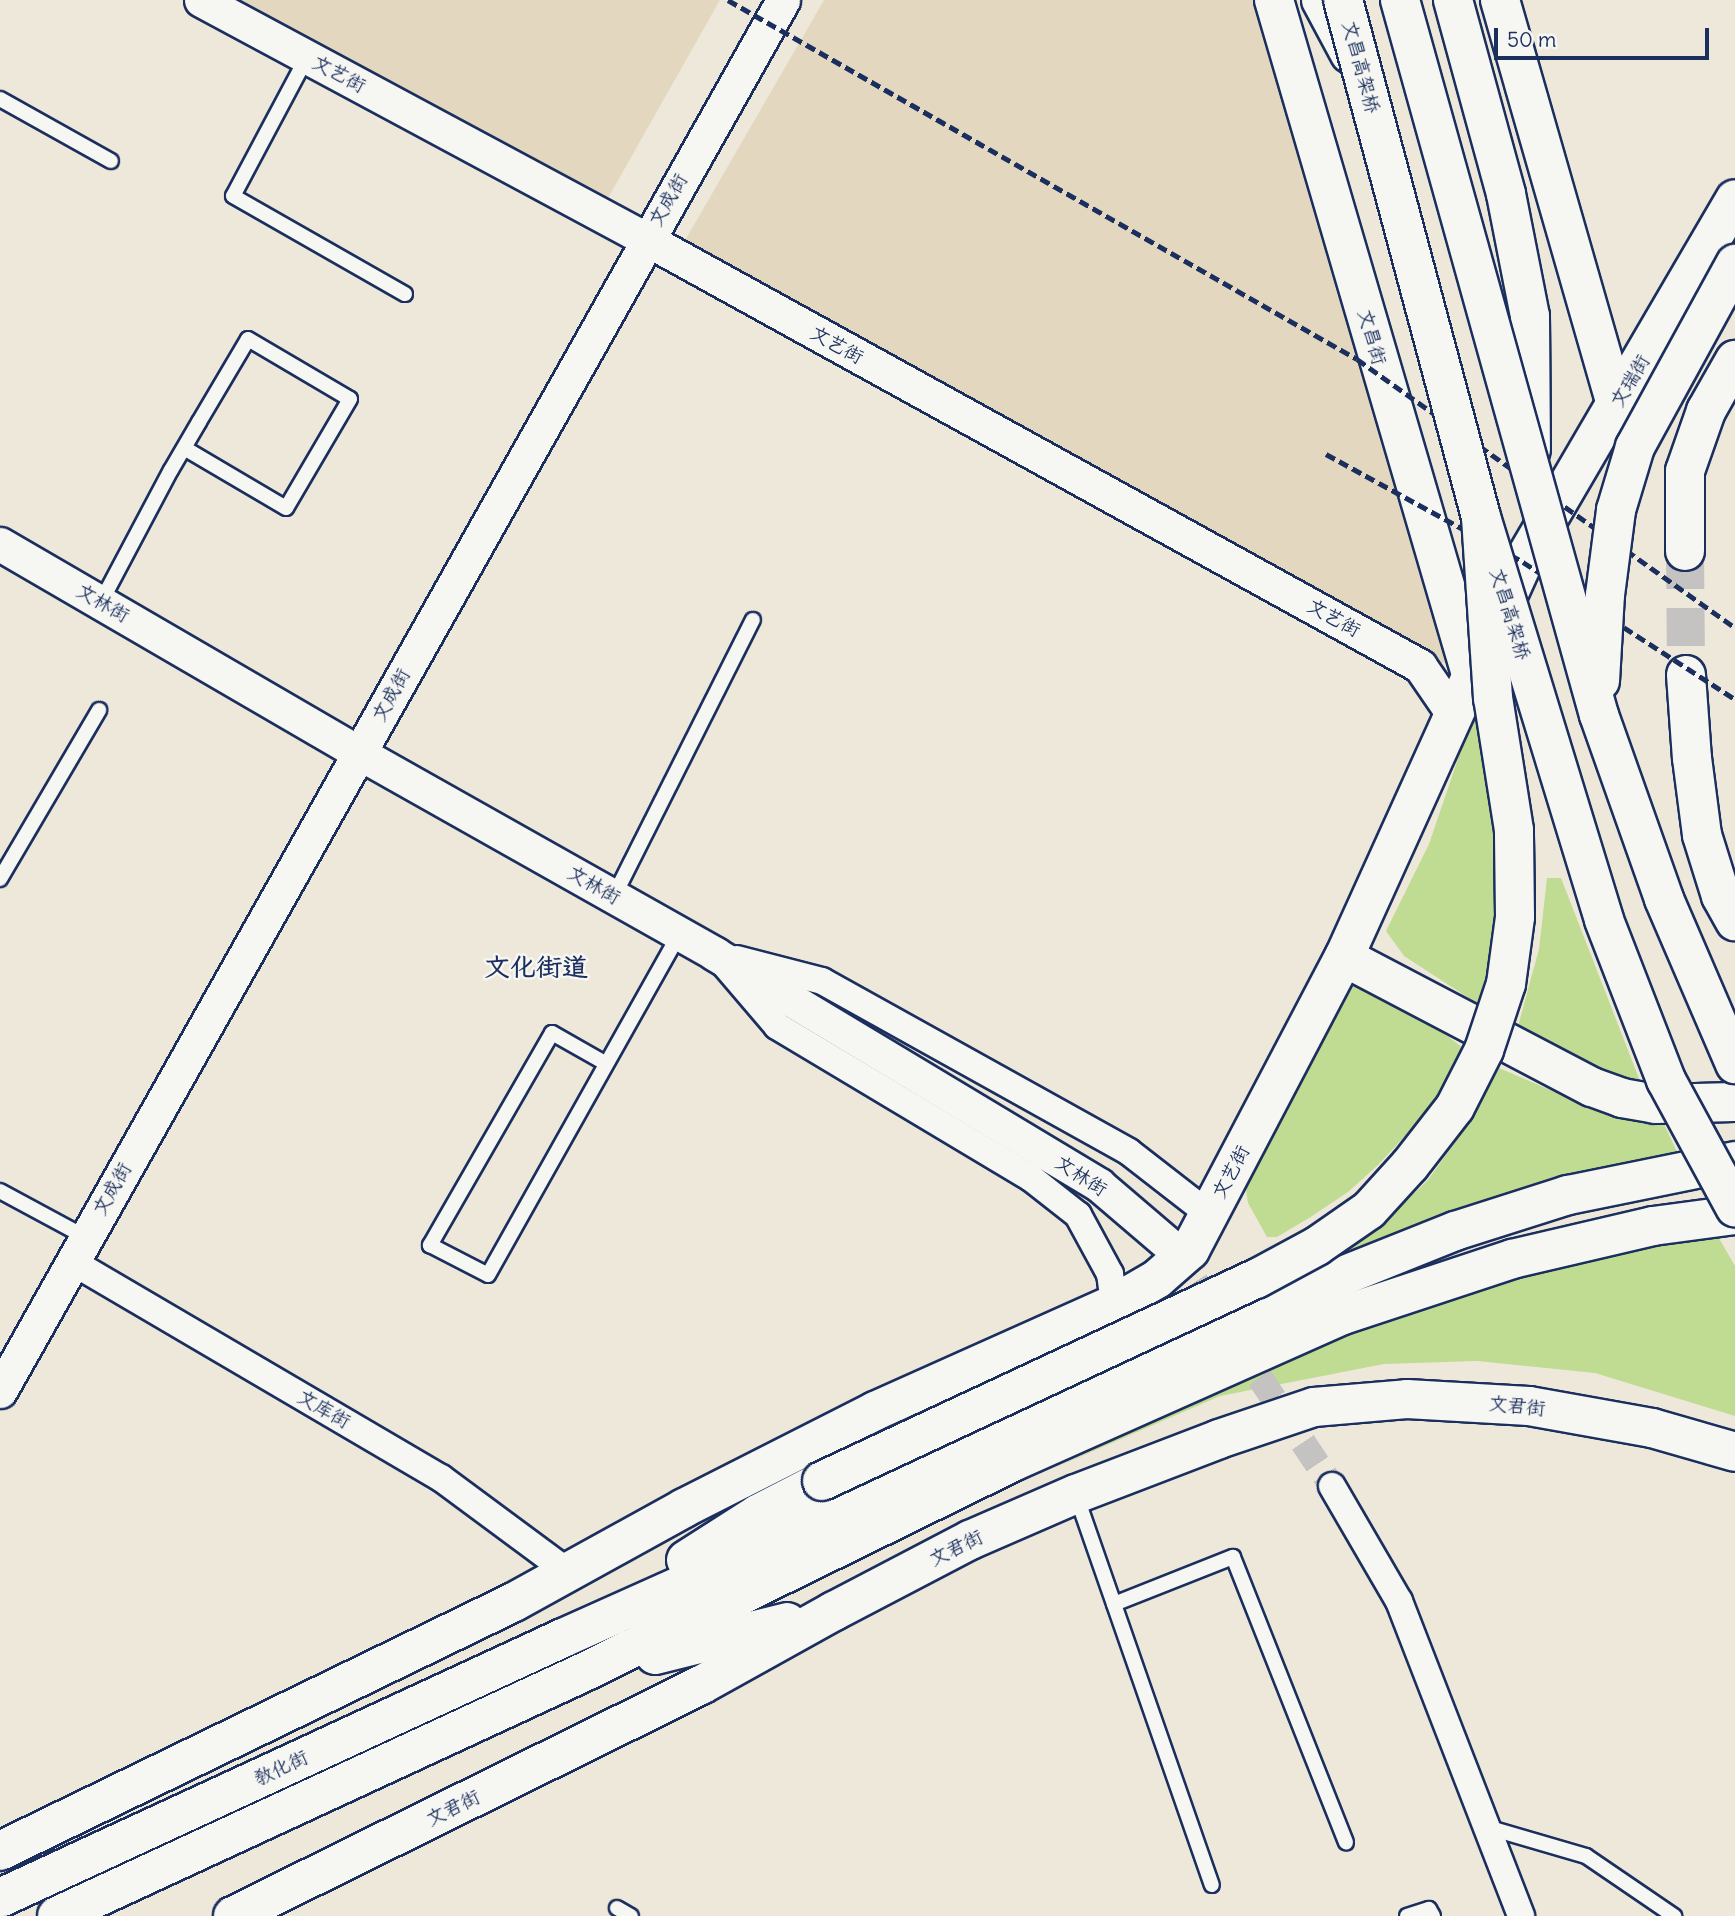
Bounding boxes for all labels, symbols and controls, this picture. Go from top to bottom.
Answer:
scale bar [1497,14,1712,58]
street label: 文昌高架桥 [1338,18,1384,116]
text: 50 m [1507,26,1556,53]
street label: 文艺街 [308,51,370,97]
street label: 文成街 [644,170,692,230]
street label: 文昌街 [1353,306,1391,368]
street label: 文艺街 [807,321,867,369]
street label: 文瑞街 [1606,351,1654,411]
street label: 文昌高架桥 [1485,565,1535,663]
street label: 文林街 [73,579,133,627]
street label: 文艺街 [1304,594,1364,642]
street label: 文成街 [367,665,415,725]
street label: 文林街 [564,861,624,909]
district label: 文化街道 [484,951,588,983]
street label: 文艺街 [1208,1141,1254,1203]
street label: 文林街 [1051,1151,1111,1201]
street label: 文成街 [88,1159,136,1219]
street label: 文库街 [294,1385,354,1433]
street label: 文君街 [1487,1392,1547,1420]
street label: 文君街 [925,1525,987,1571]
street label: 教化街 [250,1746,312,1790]
street label: 文君街 [422,1785,484,1831]

